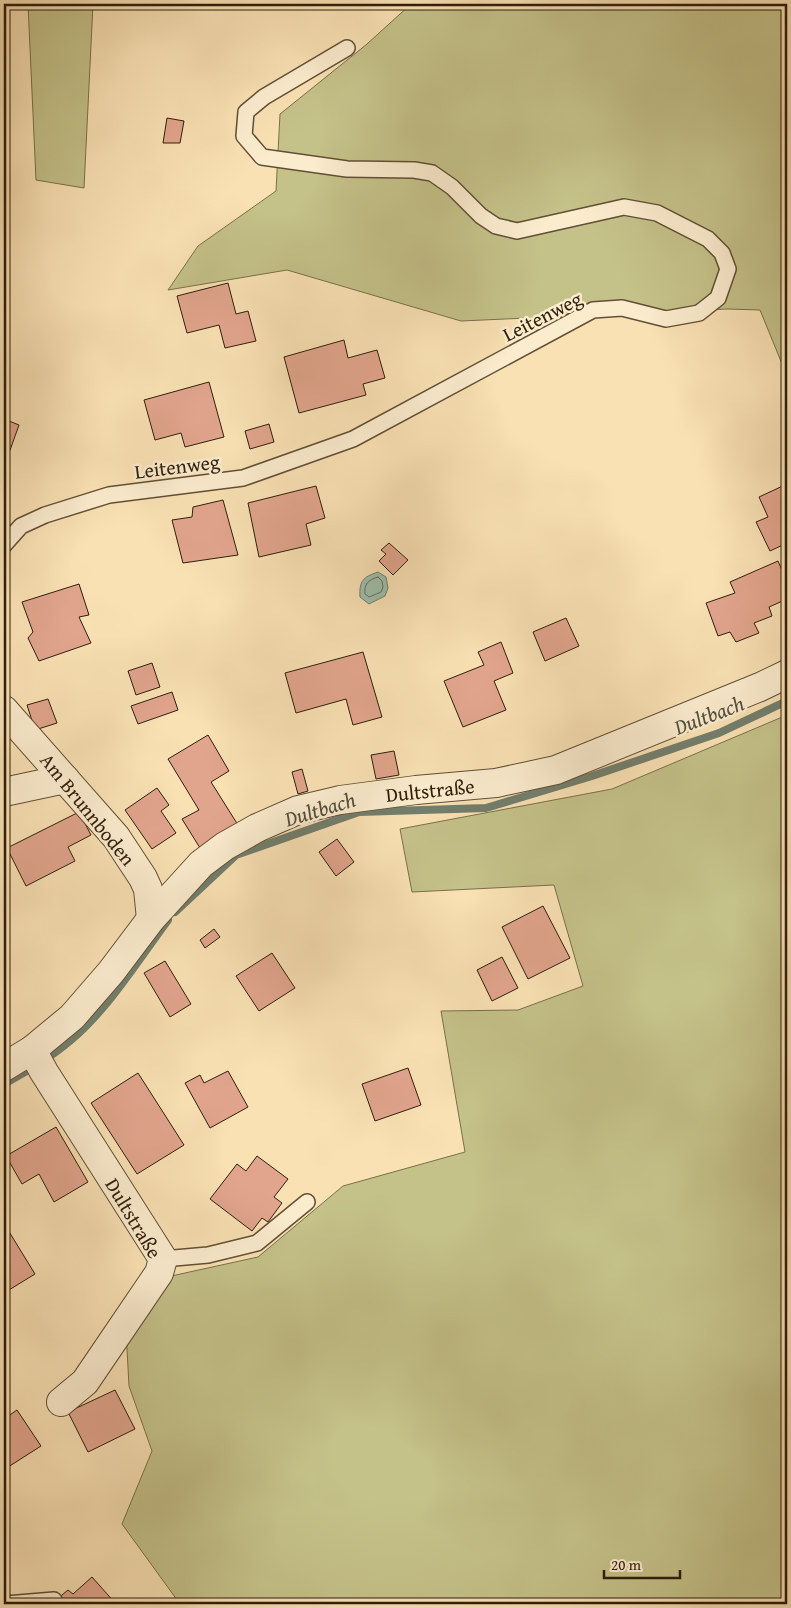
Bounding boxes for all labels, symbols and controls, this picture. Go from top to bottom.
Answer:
street label: Leitenweg [497,284,587,348]
street label: Leitenweg [133,446,221,486]
water label: Dultbach [669,687,749,743]
street label: Am Brunnboden [33,746,143,872]
street label: Dultstraße [384,771,476,809]
water label: Dultbach [280,783,360,835]
street label: Dultstraße [99,1172,169,1264]
scale bar [604,1548,680,1580]
text: 20 m [611,1554,642,1575]

